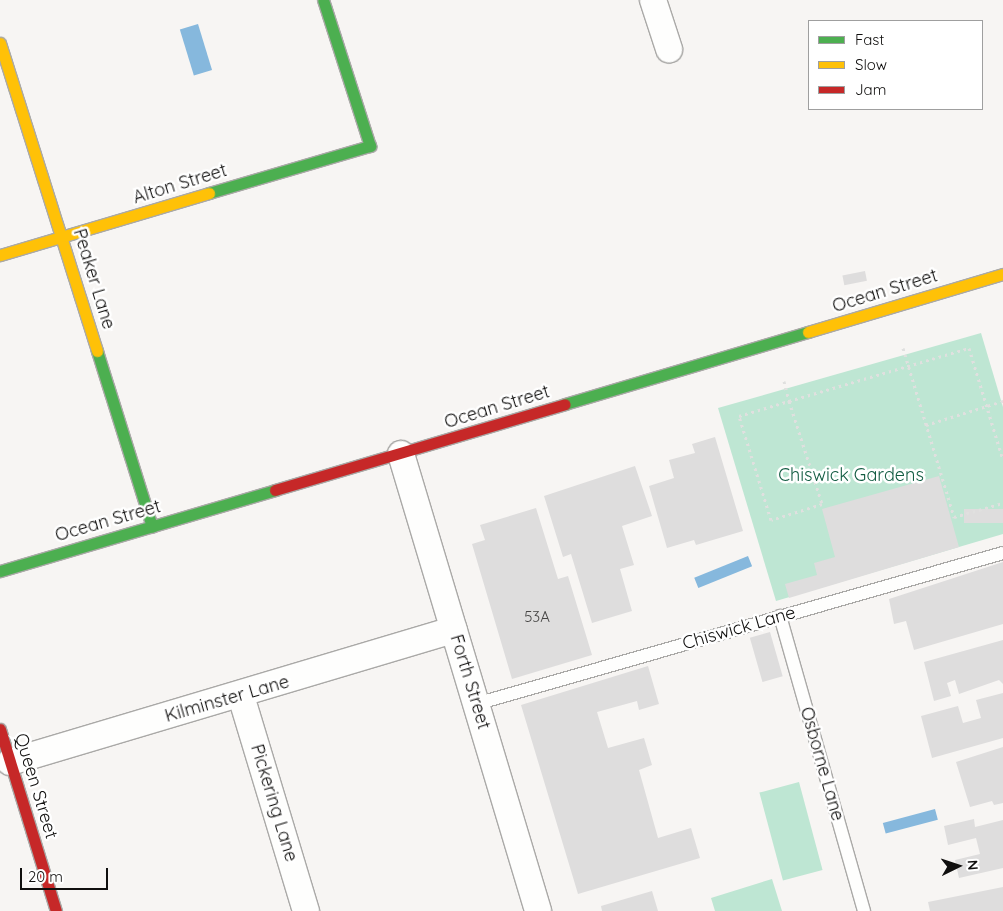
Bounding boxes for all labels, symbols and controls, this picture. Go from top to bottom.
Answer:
legend [808,20,983,110]
text: Fast [855,30,884,49]
text: Slow [855,55,887,74]
text: Jam [855,80,886,99]
street label: Alton Street [130,159,230,209]
street label: Peaker Lane [68,226,120,332]
street label: Ocean Street [830,265,940,317]
street label: Ocean Street [442,381,552,433]
park label: Chiswick Gardens [778,464,924,486]
street label: Ocean Street [53,496,163,546]
street label: Chiswick Lane [680,602,798,654]
house number: 53A [524,608,550,626]
street label: Forth Street [445,632,495,732]
street label: Kilminster Lane [162,671,292,727]
street label: Osborne Lane [795,705,849,823]
street label: Queen Street [10,731,62,841]
street label: Pickering Lane [246,742,302,864]
north arrow [933,841,983,891]
scale bar [22,858,110,890]
text: N [964,859,982,871]
text: 20 m [28,867,63,886]

